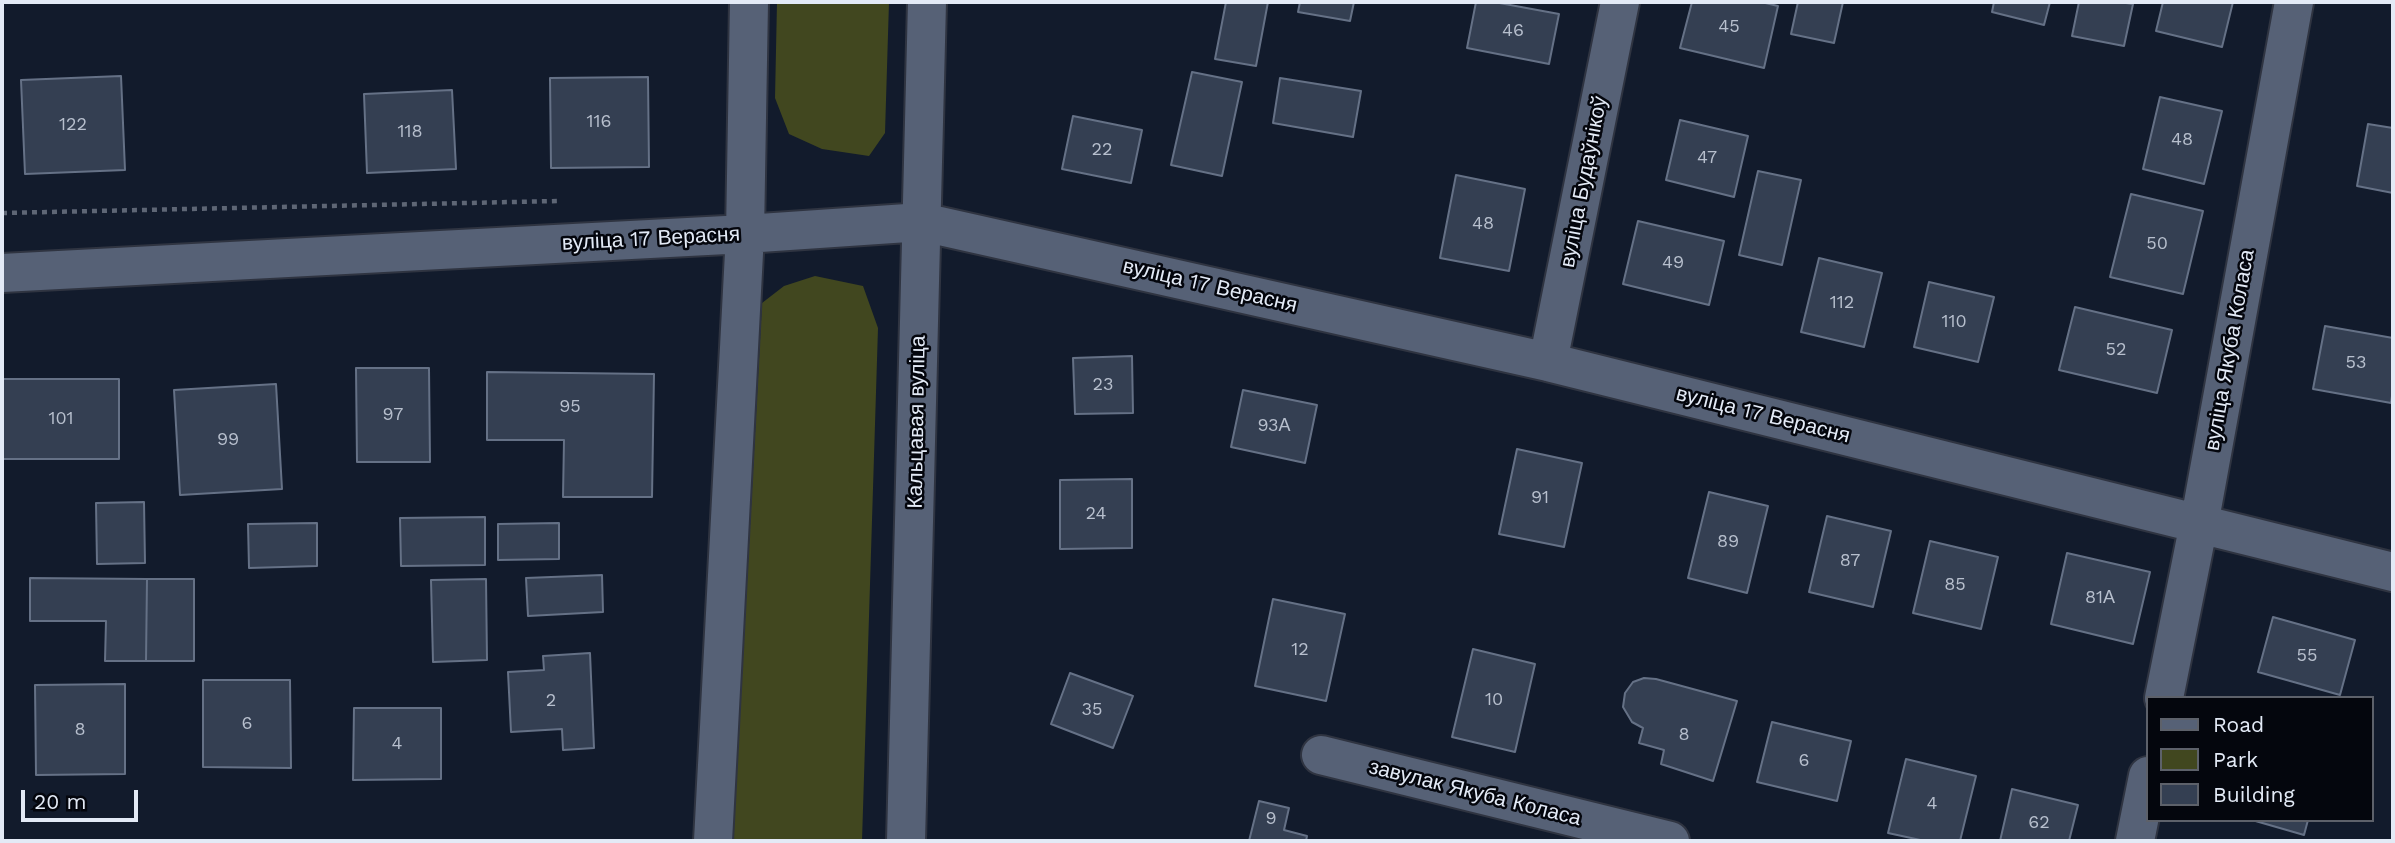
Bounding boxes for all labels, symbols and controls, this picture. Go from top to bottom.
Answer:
house number: 45 [1718,16,1740,38]
house number: 46 [1502,20,1524,42]
street label: вуліца Будаўнікоў [1555,94,1613,270]
house number: 116 [587,111,611,133]
house number: 122 [59,114,87,136]
house number: 118 [397,121,423,143]
house number: 48 [2171,129,2193,151]
house number: 22 [1092,139,1112,161]
house number: 47 [1697,147,1717,169]
house number: 48 [1472,213,1494,235]
street label: вуліца 17 Верасня [561,222,741,256]
house number: 50 [2146,233,2168,255]
street label: вуліца Якуба Коласа [2200,247,2260,453]
house number: 49 [1662,252,1684,274]
street label: вуліца 17 Верасня [1120,254,1300,318]
house number: 112 [1830,292,1854,314]
house number: 110 [1941,311,1967,333]
street label: Кальцавая вуліца [903,335,931,509]
house number: 52 [2106,339,2126,361]
house number: 53 [2346,352,2366,374]
house number: 23 [1093,374,1113,396]
street label: вуліца 17 Верасня [1674,381,1852,449]
house number: 95 [559,396,581,418]
house number: 97 [383,404,403,426]
house number: 101 [48,408,74,430]
house number: 93А [1257,415,1291,437]
house number: 99 [217,429,239,451]
house number: 91 [1531,487,1549,509]
house number: 24 [1086,503,1106,525]
house number: 89 [1717,531,1739,553]
house number: 87 [1840,550,1860,572]
house number: 85 [1944,574,1966,596]
house number: 81А [2085,587,2115,609]
house number: 12 [1291,639,1309,661]
house number: 55 [2297,645,2317,667]
house number: 10 [1485,689,1503,711]
house number: 2 [546,690,556,712]
legend [2146,696,2374,822]
house number: 35 [1082,699,1102,721]
text: Road [2213,712,2264,737]
house number: 6 [242,713,252,735]
house number: 8 [74,719,86,741]
house number: 8 [1678,724,1690,746]
house number: 4 [392,733,402,755]
text: Park [2213,747,2258,772]
house number: 6 [1799,750,1809,772]
street label: завулак Якуба Коласа [1366,754,1584,832]
scale bar [24,776,142,820]
text: Building [2213,782,2295,807]
text: 20 m [34,789,86,814]
house number: 4 [1927,793,1937,815]
house number: 9 [1265,808,1277,830]
house number: 62 [2028,812,2050,834]

